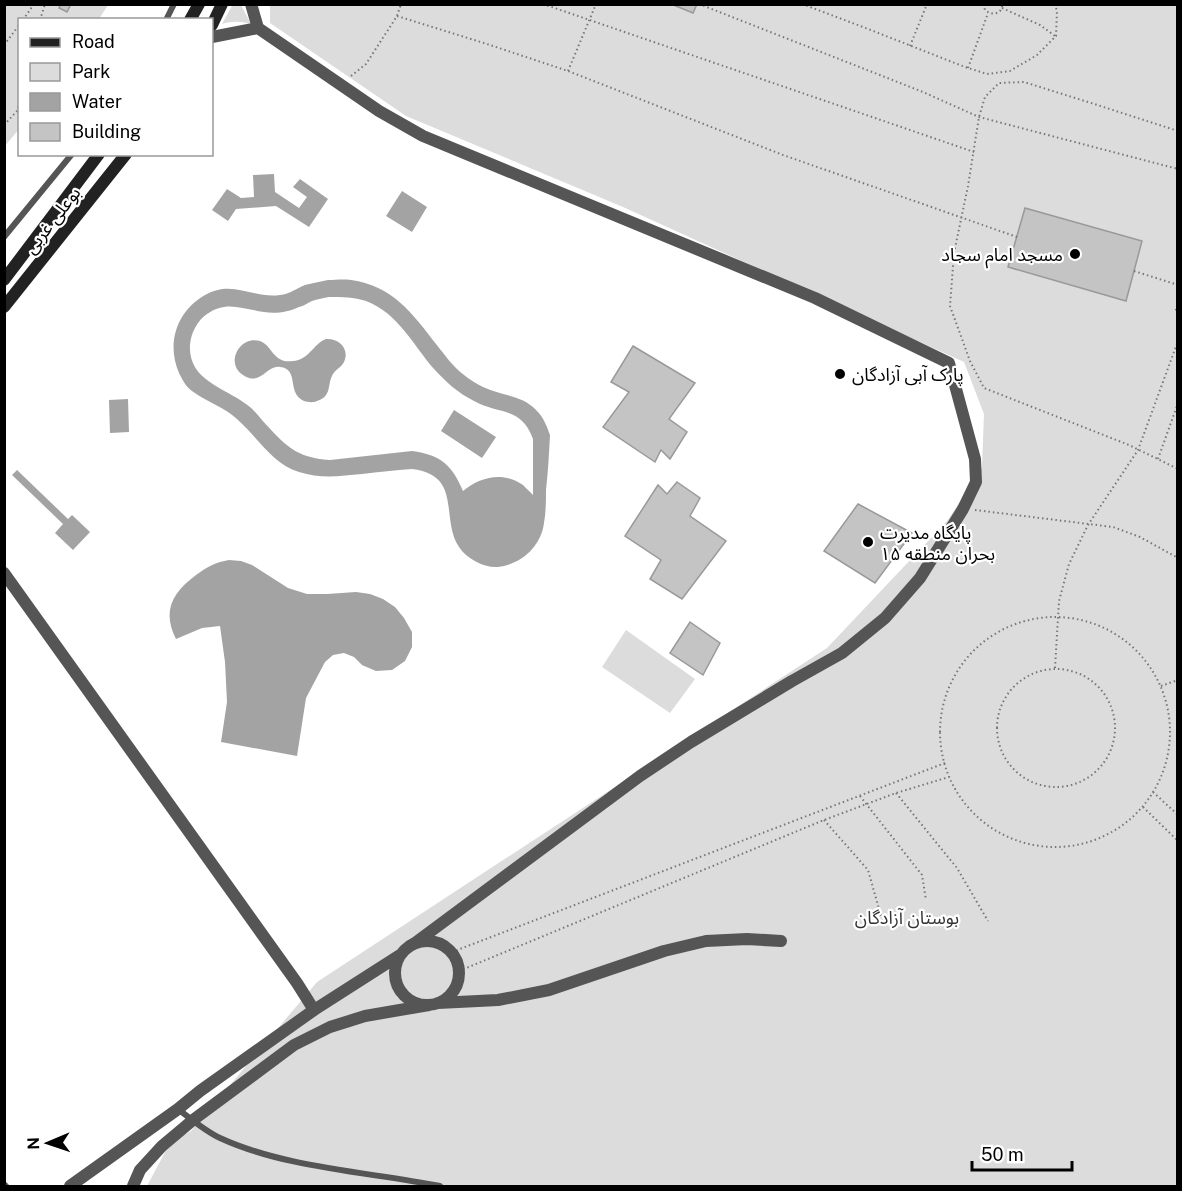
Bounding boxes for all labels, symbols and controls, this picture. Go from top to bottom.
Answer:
legend [18,18,213,156]
text: Road [72,31,115,52]
text: Park [72,61,110,82]
text: Water [72,91,122,112]
text: Building [72,121,141,142]
street label: بوعلی غربی [19,182,85,258]
place label: مسجد امام سجاد [941,244,1063,269]
marker: مسجد امام سجاد [1068,247,1082,261]
place label: پارک آبی آزادگان [852,364,964,386]
marker: پارک آبی آزادگان [833,367,847,381]
place label: پایگاه مدیرت بحران منطقه ۱۵ [880,522,995,565]
marker: پایگاه مدیرت بحران منطقه ۱۵ [861,535,875,549]
park label: بوستان آزادگان [855,907,959,929]
north arrow [18,1113,78,1173]
scale bar [972,1134,1072,1172]
text: N [24,1137,43,1150]
text: 50 m [981,1144,1024,1165]

